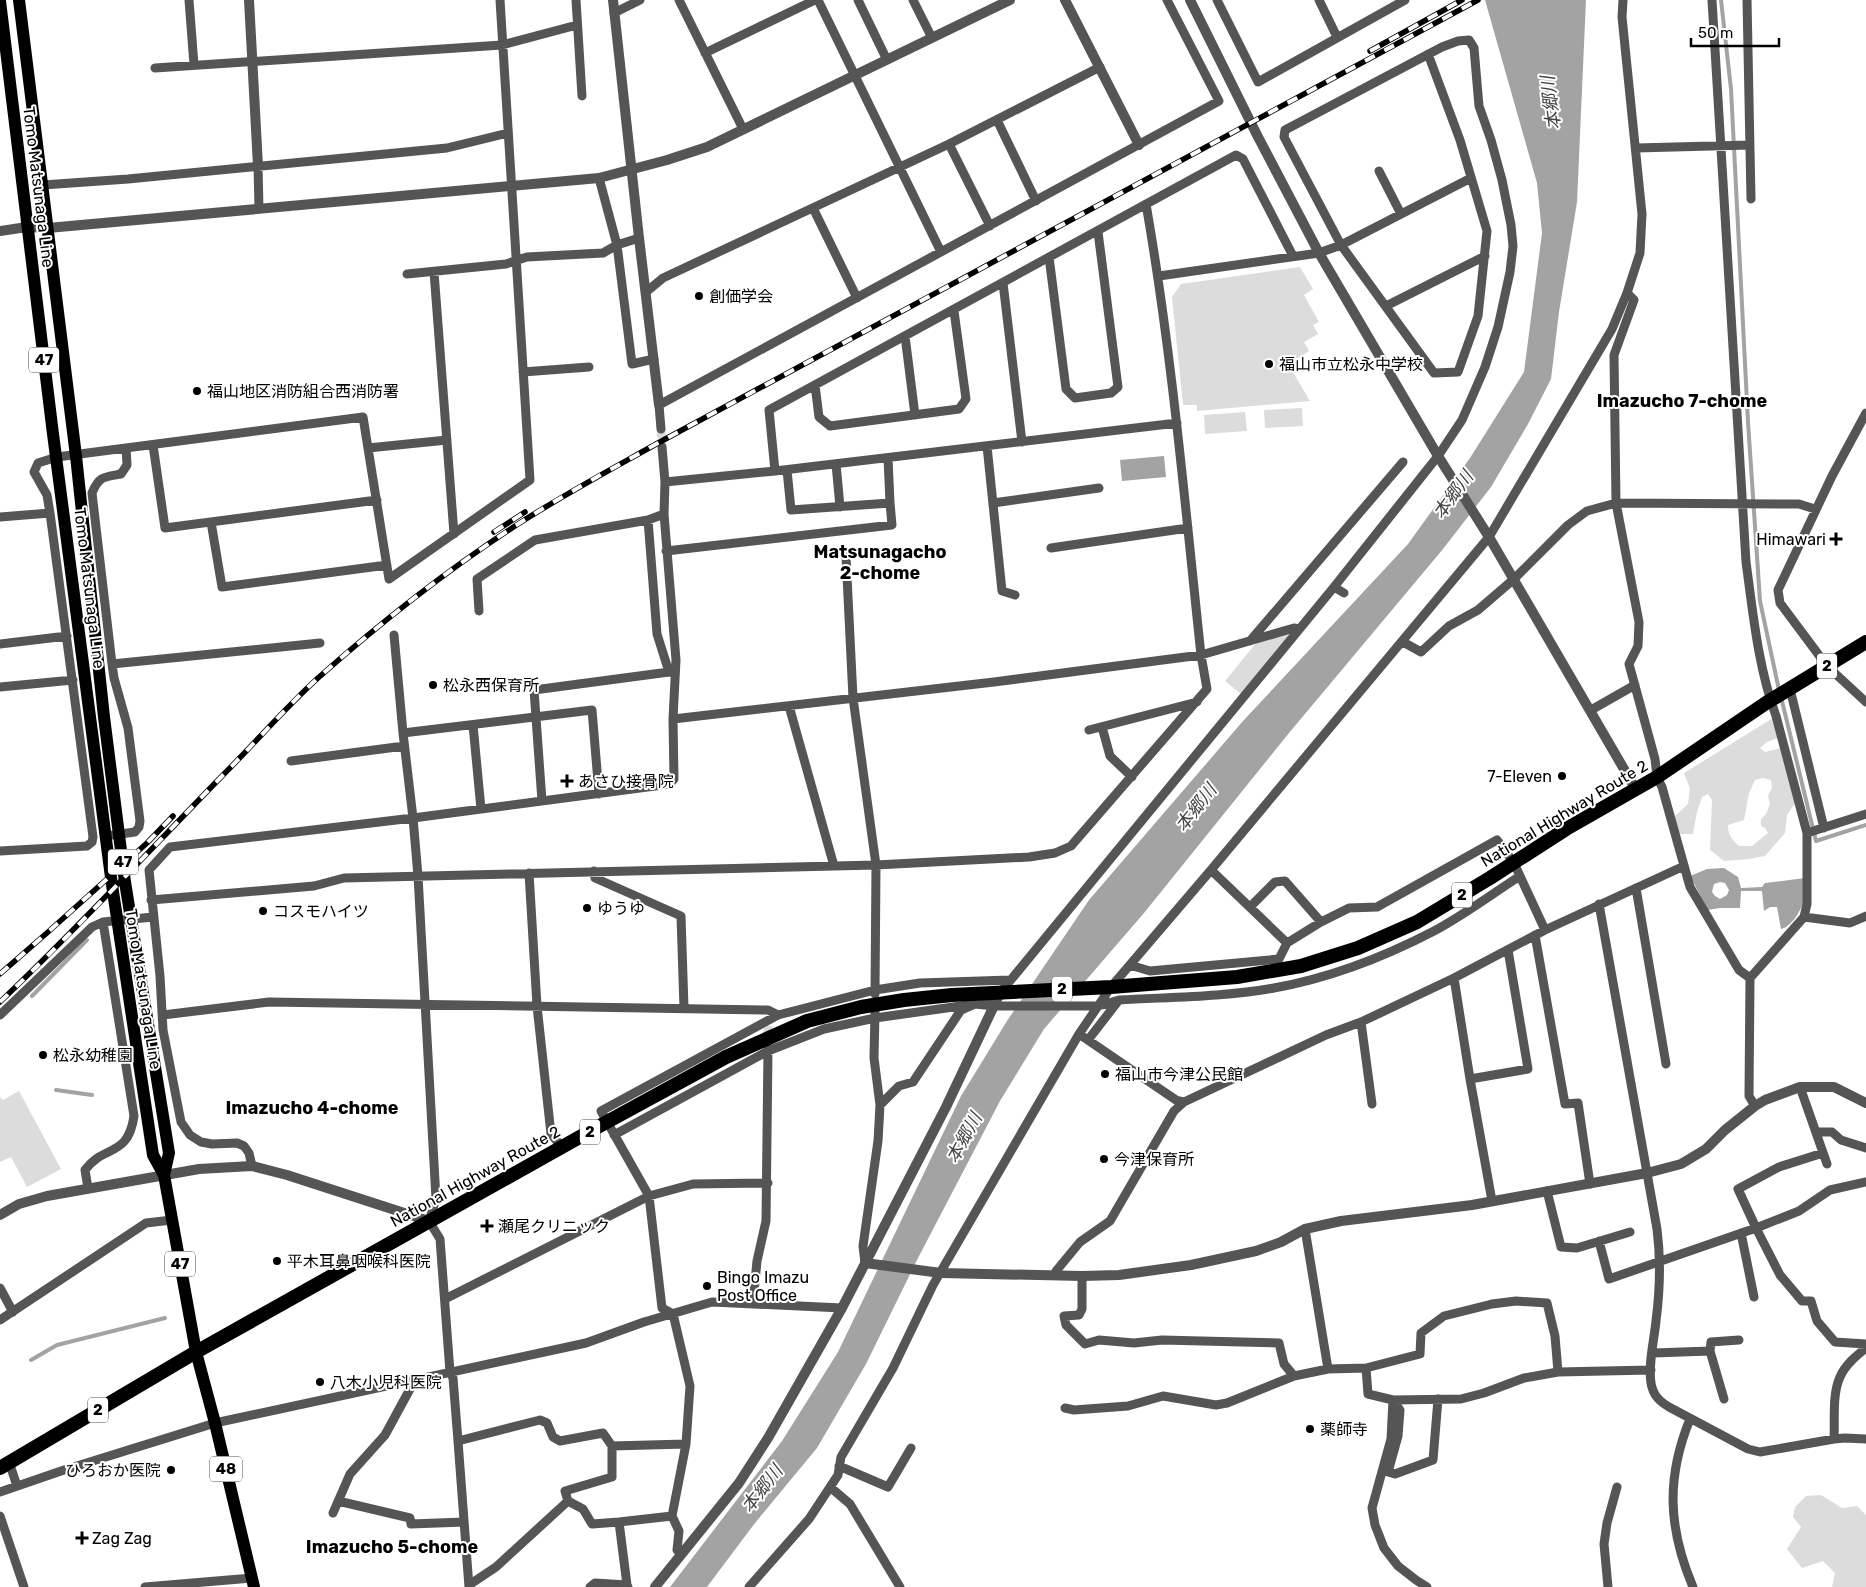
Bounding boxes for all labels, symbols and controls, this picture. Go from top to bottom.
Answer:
scale bar [1691,15,1778,47]
text: 50 m [1698,24,1733,42]
water label: 本郷川 [1537,73,1565,131]
street label: Tomo Matsunaga Line [19,105,58,269]
place label: 創価学会 [709,287,773,306]
marker: 創価学会 [693,290,705,302]
road number: 47 [29,348,59,372]
place label: 福山市立松永中学校 [1279,355,1423,374]
marker: 福山市立松永中学校 [1263,358,1275,370]
place label: 福山地区消防組合西消防署 [207,382,399,401]
marker: 福山地区消防組合西消防署 [191,385,203,397]
district label: Imazucho 7-chome [1597,390,1768,412]
water label: 本郷川 [1428,465,1479,523]
street label: Tomo Matsunaga Line [70,506,109,670]
place label: Himawari [1756,530,1826,549]
marker: Himawari [1830,533,1842,545]
district label: Matsunagacho 2-chome [814,541,946,584]
road number: 2 [1817,654,1837,678]
place label: 松永西保育所 [443,676,539,695]
marker: 松永西保育所 [427,679,439,691]
street label: National Highway Route 2 [1477,756,1651,871]
place label: 7-Eleven [1487,767,1552,786]
marker: 7-Eleven [1556,770,1568,782]
place label: あさひ接骨院 [578,772,674,791]
marker: あさひ接骨院 [560,774,574,788]
water label: 本郷川 [1171,778,1223,836]
road number: 47 [108,850,138,874]
road number: 2 [1452,882,1472,908]
place label: ゆうゆ [597,899,645,918]
place label: コスモハイツ [273,902,369,921]
marker: ゆうゆ [581,902,593,914]
marker: コスモハイツ [257,905,269,917]
street label: Tomo Matsunaga Line [121,908,166,1071]
road number: 2 [1052,976,1072,1002]
place label: 松永幼稚園 [53,1046,133,1065]
marker: 松永幼稚園 [37,1049,49,1061]
place label: 福山市今津公民館 [1115,1065,1243,1084]
marker: 福山市今津公民館 [1099,1068,1111,1080]
district label: Imazucho 4-chome [226,1097,399,1119]
water label: 本郷川 [941,1107,988,1167]
road number: 2 [580,1120,600,1144]
street label: National Highway Route 2 [387,1122,564,1231]
place label: 今津保育所 [1114,1150,1194,1169]
marker: 今津保育所 [1098,1153,1110,1165]
place label: 瀬尾クリニック [498,1217,610,1236]
marker: 瀬尾クリニック [480,1219,494,1233]
road number: 47 [165,1252,195,1276]
place label: 平木耳鼻咽喉科医院 [287,1252,431,1271]
marker: 平木耳鼻咽喉科医院 [271,1255,283,1267]
place label: Bingo Imazu Post Office [717,1268,809,1305]
marker: Bingo Imazu Post Office [701,1280,713,1292]
place label: 八木小児科医院 [330,1373,442,1392]
marker: 八木小児科医院 [314,1376,326,1388]
road number: 2 [88,1398,108,1422]
place label: 薬師寺 [1320,1420,1368,1439]
marker: 薬師寺 [1304,1423,1316,1435]
road number: 48 [210,1456,242,1482]
water label: 本郷川 [737,1459,789,1517]
place label: ひろおか医院 [65,1461,161,1480]
marker: ひろおか医院 [165,1464,177,1476]
place label: Zag Zag [92,1529,152,1548]
marker: Zag Zag [76,1532,88,1544]
district label: Imazucho 5-chome [306,1536,478,1558]

